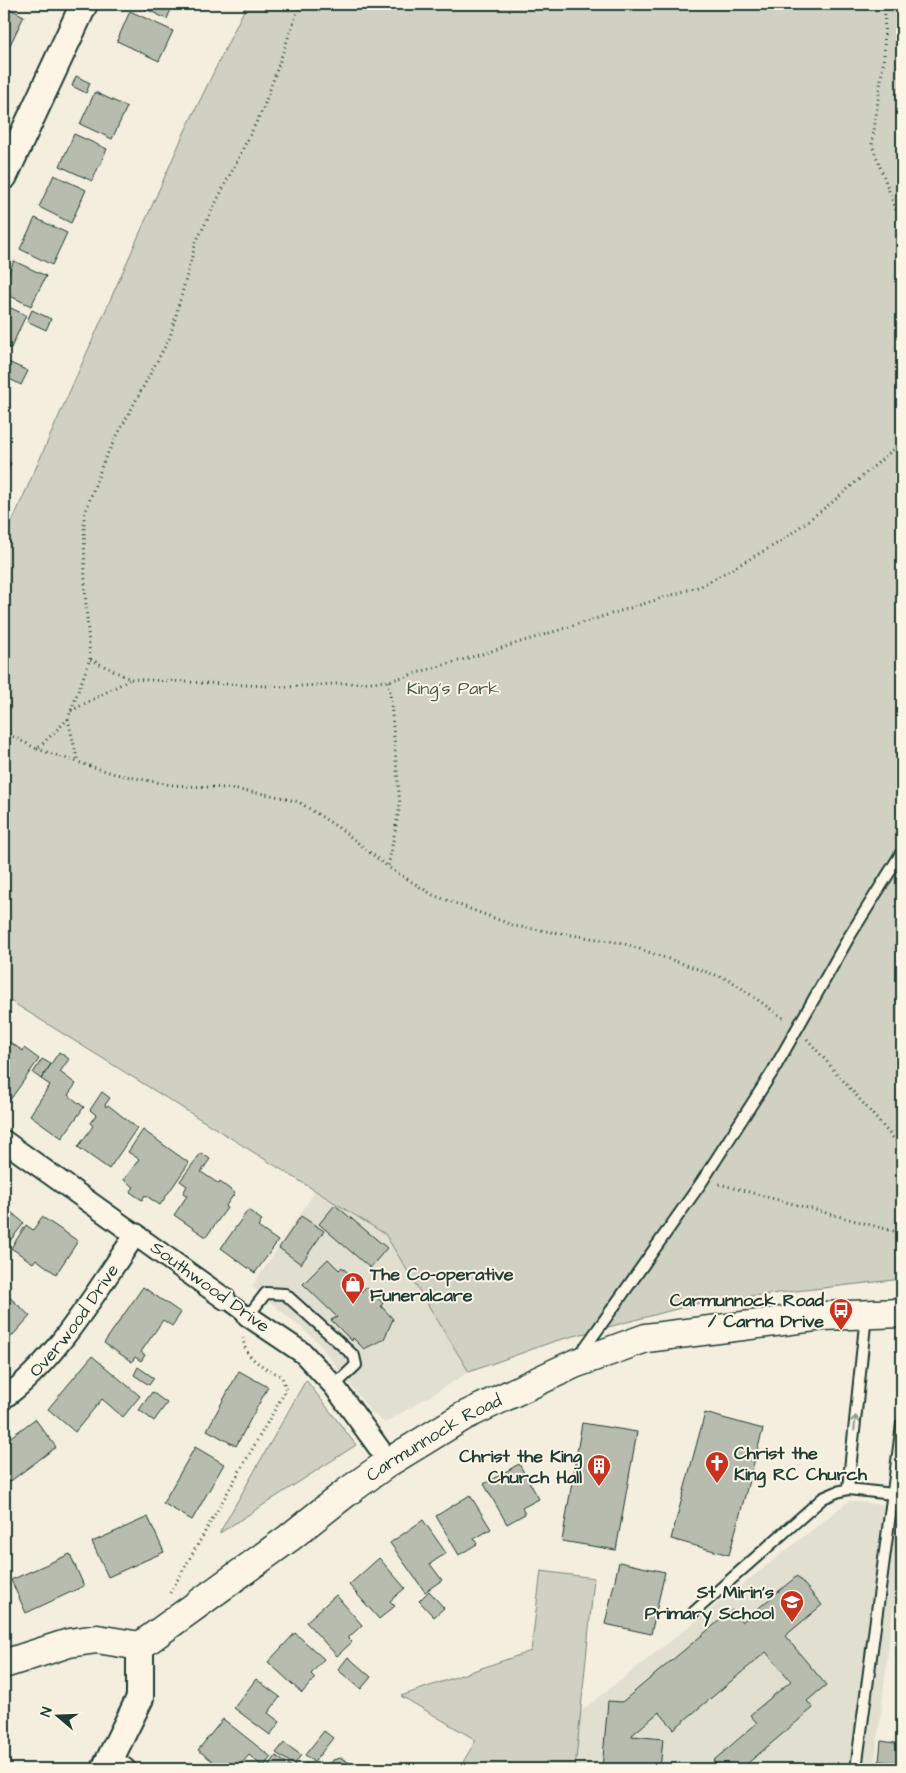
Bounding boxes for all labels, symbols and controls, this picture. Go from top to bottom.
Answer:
park label: King's Park [407,676,499,702]
street label: Southwood Drive [145,1235,275,1339]
street label: Overwood Drive [23,1259,125,1383]
place label: The Co-operative Funeralcare [369,1262,514,1308]
shop icon: The Co-operative Funeralcare [340,1271,366,1305]
place label: Carmunnock Road / Carna Drive [670,1288,825,1334]
bus stop icon: Carmunnock Road / Carna Drive [828,1297,854,1331]
street label: Carmunnock Road [361,1387,506,1487]
one-way arrow [850,1415,860,1431]
place label: Christ the King RC Church [734,1441,868,1488]
place label: Christ the King Church Hall [459,1444,583,1490]
church icon: Christ the King RC Church [704,1450,730,1484]
building icon: Christ the King Church Hall [586,1453,612,1487]
place label: St Mirin's Primary School [645,1580,774,1627]
school or university icon: St Mirin's Primary School [779,1589,805,1623]
north arrow [32,1690,82,1740]
text: N [36,1704,58,1720]

